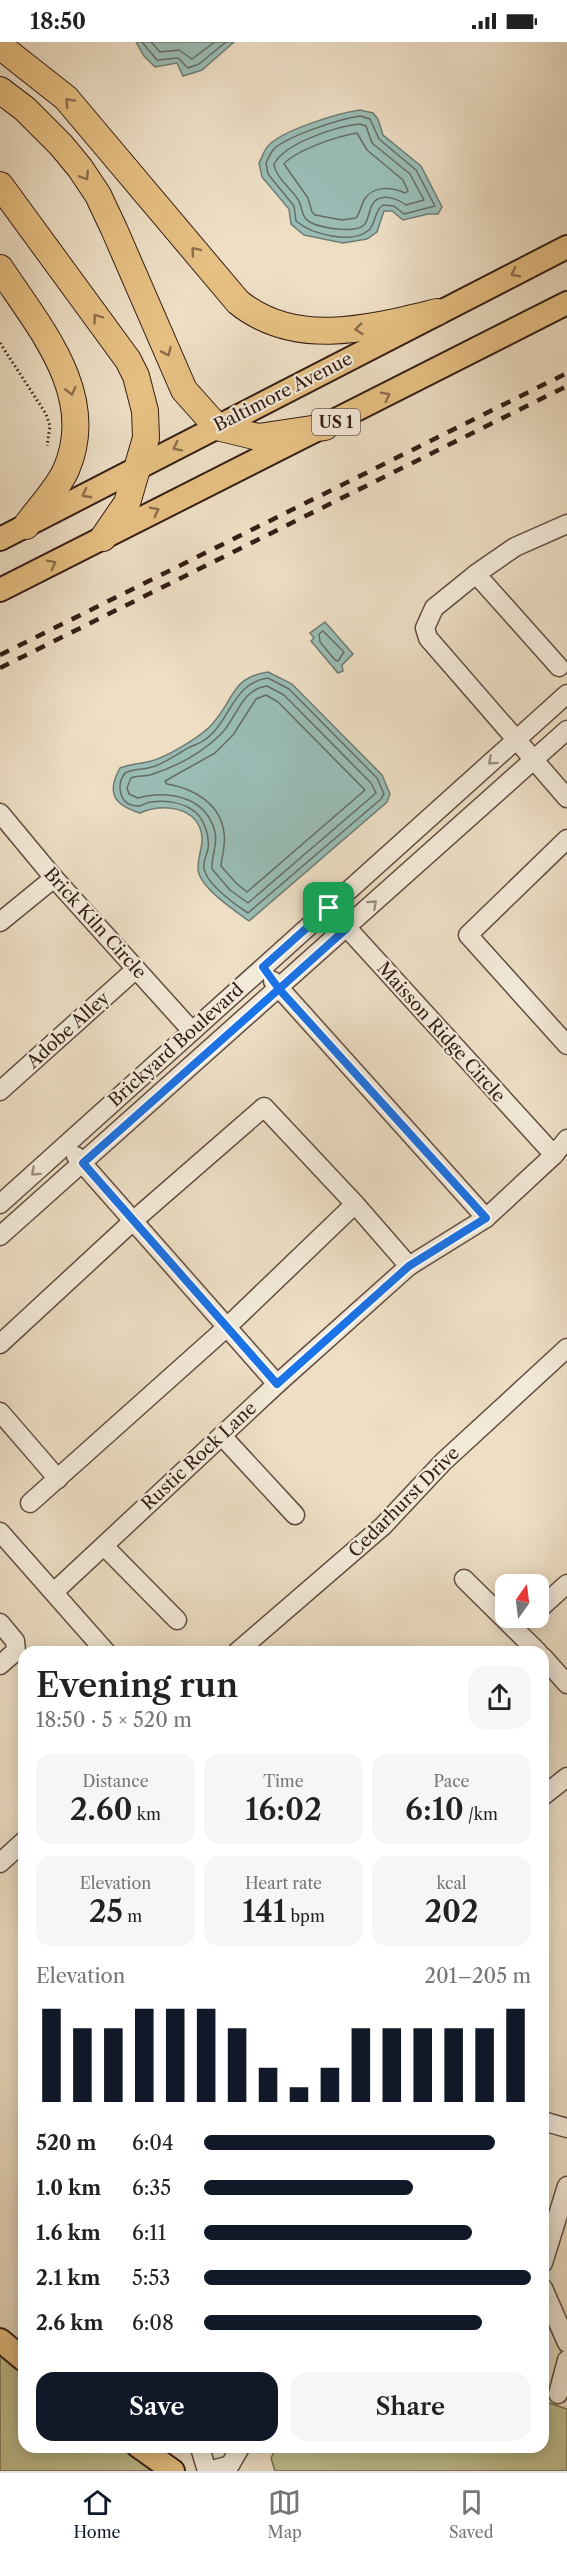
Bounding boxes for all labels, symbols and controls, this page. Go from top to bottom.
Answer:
text: 18:50 [30,8,86,35]
one-way arrow [65,99,76,109]
one-way arrow [78,169,89,180]
one-way arrow [192,247,203,258]
one-way arrow [510,266,521,278]
one-way arrow [93,313,104,324]
one-way arrow [355,322,364,335]
one-way arrow [160,346,172,357]
street label: Baltimore Avenue [210,348,356,436]
one-way arrow [63,386,76,396]
one-way arrow [380,392,390,403]
road number: US 1 [312,409,360,435]
one-way arrow [173,439,184,451]
one-way arrow [82,487,93,498]
one-way arrow [149,507,160,519]
one-way arrow [45,559,56,571]
one-way arrow [488,754,499,765]
street label: Brick Kiln Circle [39,863,151,983]
pin [303,882,354,933]
icon: arrive [312,891,345,924]
one-way arrow [366,900,377,911]
street label: Maisson Ridge Circle [372,957,510,1107]
street label: Brickyard Boulevard [104,979,248,1111]
street label: Adobe Alley [21,986,115,1074]
one-way arrow [31,1165,42,1176]
street label: Rustic Rock Lane [137,1397,261,1515]
street label: Cedarhurst Drive [344,1442,464,1562]
north arrow [495,1574,549,1628]
map controls [495,1574,549,1628]
text: Evening run [36,1665,238,1706]
button: share [468,1666,531,1729]
text: 18:50 · 5 × 520 m [36,1708,192,1732]
text: Distance [82,1771,149,1791]
text: Time [263,1771,304,1791]
text: Pace [433,1771,470,1791]
text: 2.60 [70,1791,133,1828]
text: 16:02 [245,1791,322,1828]
text: 6:10 [405,1791,464,1828]
text: km [133,1804,161,1824]
text: /km [464,1804,498,1824]
text: Elevation [80,1873,151,1893]
text: Heart rate [245,1873,322,1893]
text: kcal [436,1873,467,1893]
text: 25 [89,1893,123,1930]
text: 141 [242,1893,286,1930]
text: 202 [424,1893,479,1930]
text: m [123,1906,142,1926]
text: bpm [286,1906,325,1926]
text: Elevation [36,1964,125,1988]
text: 201–205 m [425,1964,531,1988]
text: 520 m [36,2131,97,2155]
text: 6:04 [132,2131,174,2155]
text: 1.0 km [36,2176,101,2200]
text: 6:35 [132,2176,171,2200]
text: 1.6 km [36,2221,101,2245]
text: 6:11 [132,2221,166,2245]
text: 2.1 km [36,2266,100,2290]
text: 5:53 [132,2266,170,2290]
text: 2.6 km [36,2311,103,2335]
text: 6:08 [132,2311,174,2335]
button: Save [36,2372,278,2441]
button: Share [290,2372,531,2441]
tab: Home [74,2486,121,2542]
tab: Map [268,2486,302,2542]
tab: Saved [449,2486,493,2542]

